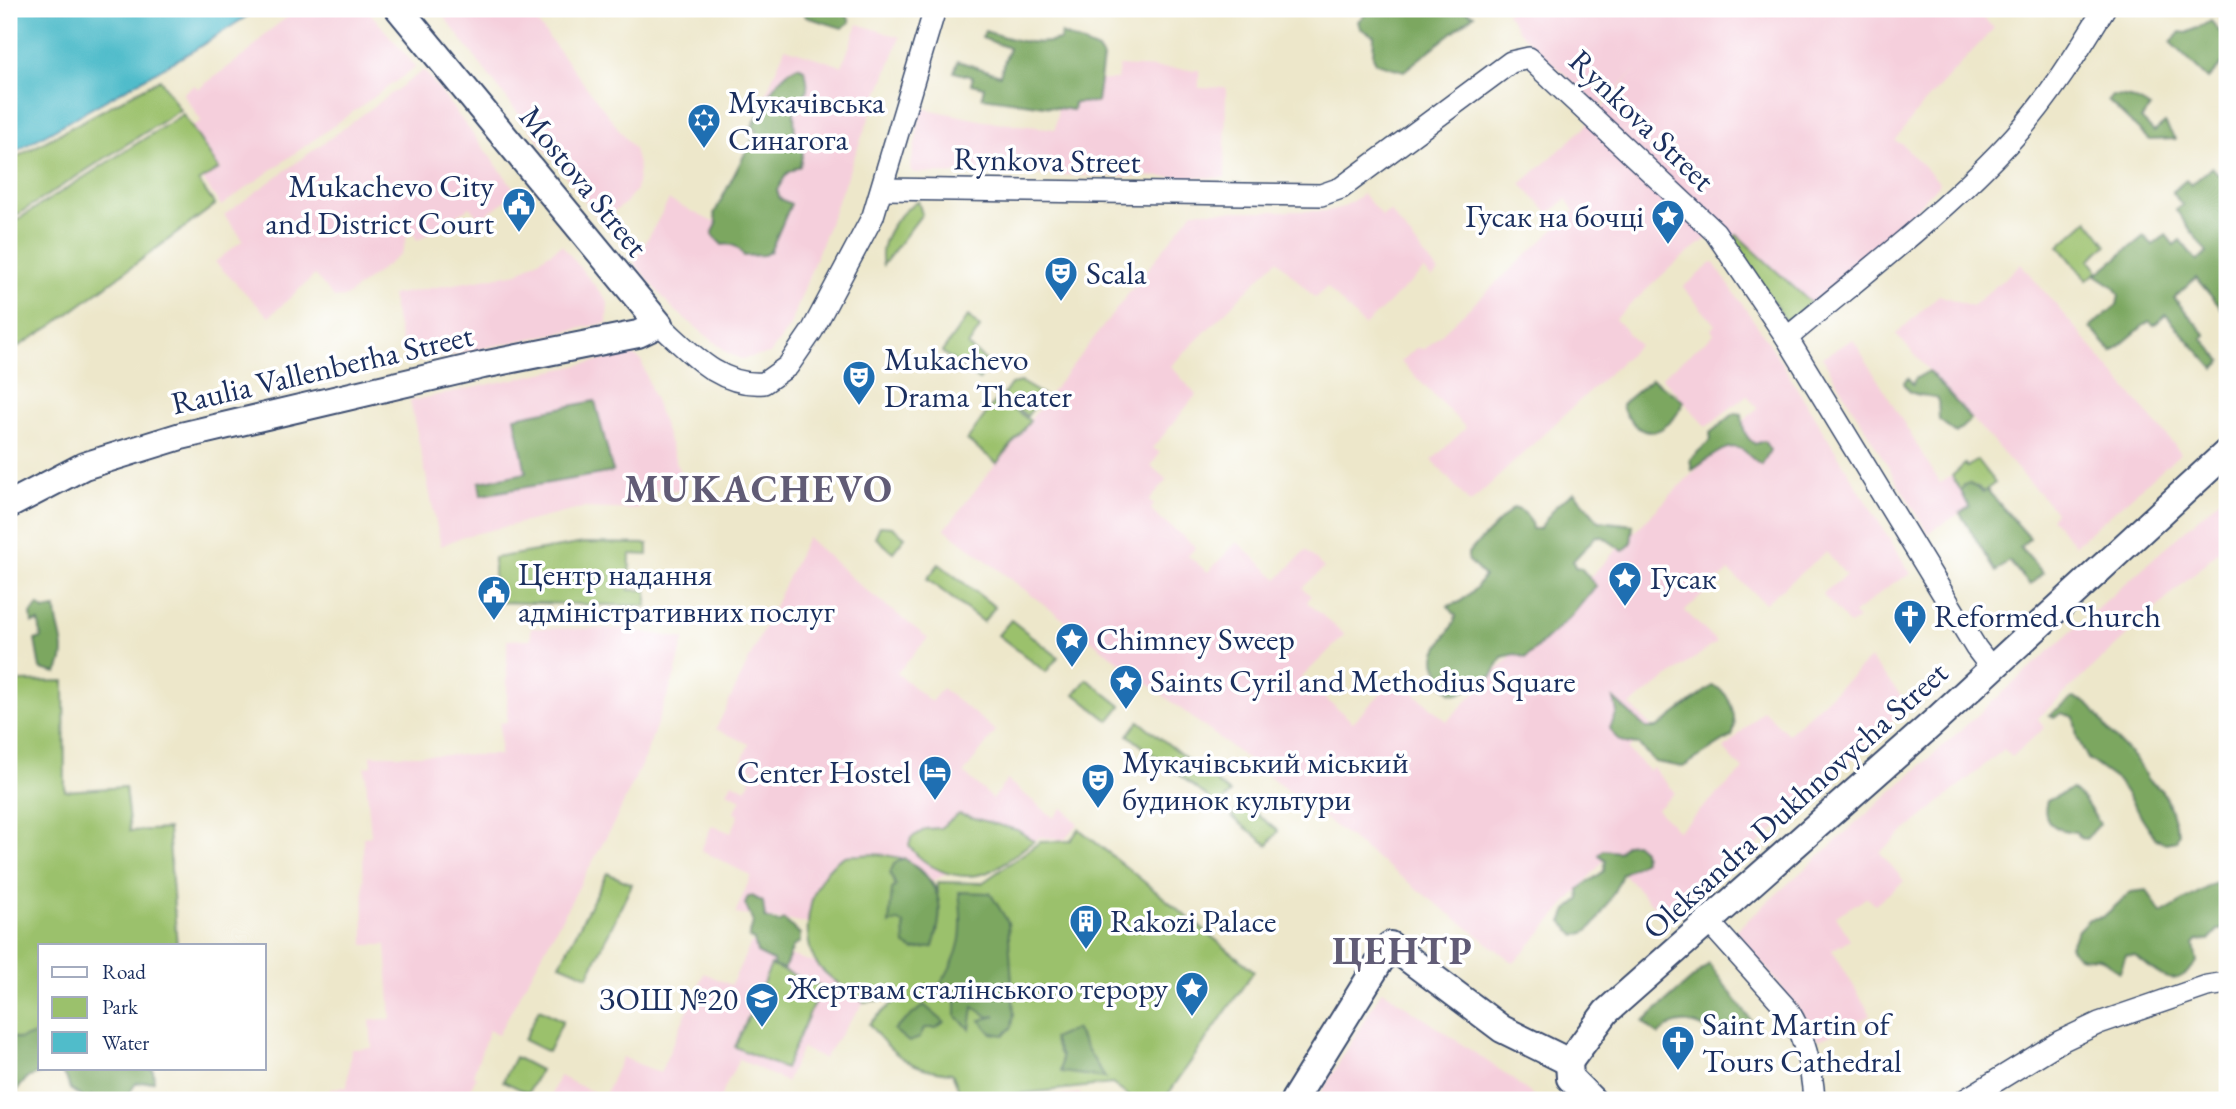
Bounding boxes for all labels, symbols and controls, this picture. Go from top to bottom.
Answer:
street label: Rynkova Street [1560,40,1724,200]
place label: Мукачівська Синагога [728,81,885,160]
street label: Mostova Street [510,97,658,265]
synagogue icon: Мукачівська Синагога [685,101,723,150]
street label: Rynkova Street [953,137,1141,183]
place label: Mukachevo City and District Court [265,165,495,244]
public building icon: Mukachevo City and District Court [500,185,538,234]
place label: Гусак на бочці [1465,195,1644,237]
place icon: Гусак на бочці [1649,197,1687,246]
place label: Scala [1086,252,1147,294]
theatre icon: Scala [1042,254,1080,303]
street label: Raulia Vallenberha Street [167,314,477,424]
place label: Mukachevo Drama Theater [884,338,1072,417]
theatre icon: Mukachevo Drama Theater [840,358,878,407]
district label: MUKACHEVO [624,464,894,513]
place label: Центр надання адміністративних послуг [518,553,835,632]
place label: Гусак [1650,557,1717,599]
place icon: Гусак [1606,559,1644,608]
public building icon: Центр надання адміністративних послуг [475,573,513,622]
place label: Reformed Church [1934,595,2161,637]
church icon: Reformed Church [1891,597,1929,646]
place label: Chimney Sweep [1096,618,1295,660]
place icon: Chimney Sweep [1053,620,1091,669]
street label: Oleksandra Dukhnovycha Street [1634,652,1956,948]
place label: Saints Cyril and Methodius Square [1150,660,1576,702]
place icon: Saints Cyril and Methodius Square [1107,662,1145,711]
place label: Мукачівський міський будинок культури [1122,741,1409,820]
place label: Center Hostel [737,751,911,793]
hotel icon: Center Hostel [916,753,954,802]
theatre icon: Мукачівський міський будинок культури [1079,761,1117,810]
place label: Rakozi Palace [1110,900,1276,942]
building icon: Rakozi Palace [1067,902,1105,951]
district label: ЦЕНТР [1332,926,1474,975]
legend [38,944,266,1070]
text: Road [102,958,146,985]
place label: Жертвам сталінського терору [786,967,1169,1009]
place icon: Жертвам сталінського терору [1173,969,1211,1018]
place label: ЗОШ №20 [599,978,738,1020]
school or university icon: ЗОШ №20 [743,980,781,1029]
text: Park [102,993,139,1020]
place label: Saint Martin of Tours Cathedral [1702,1003,1902,1082]
church icon: Saint Martin of Tours Cathedral [1659,1023,1697,1072]
text: Water [102,1029,149,1056]

